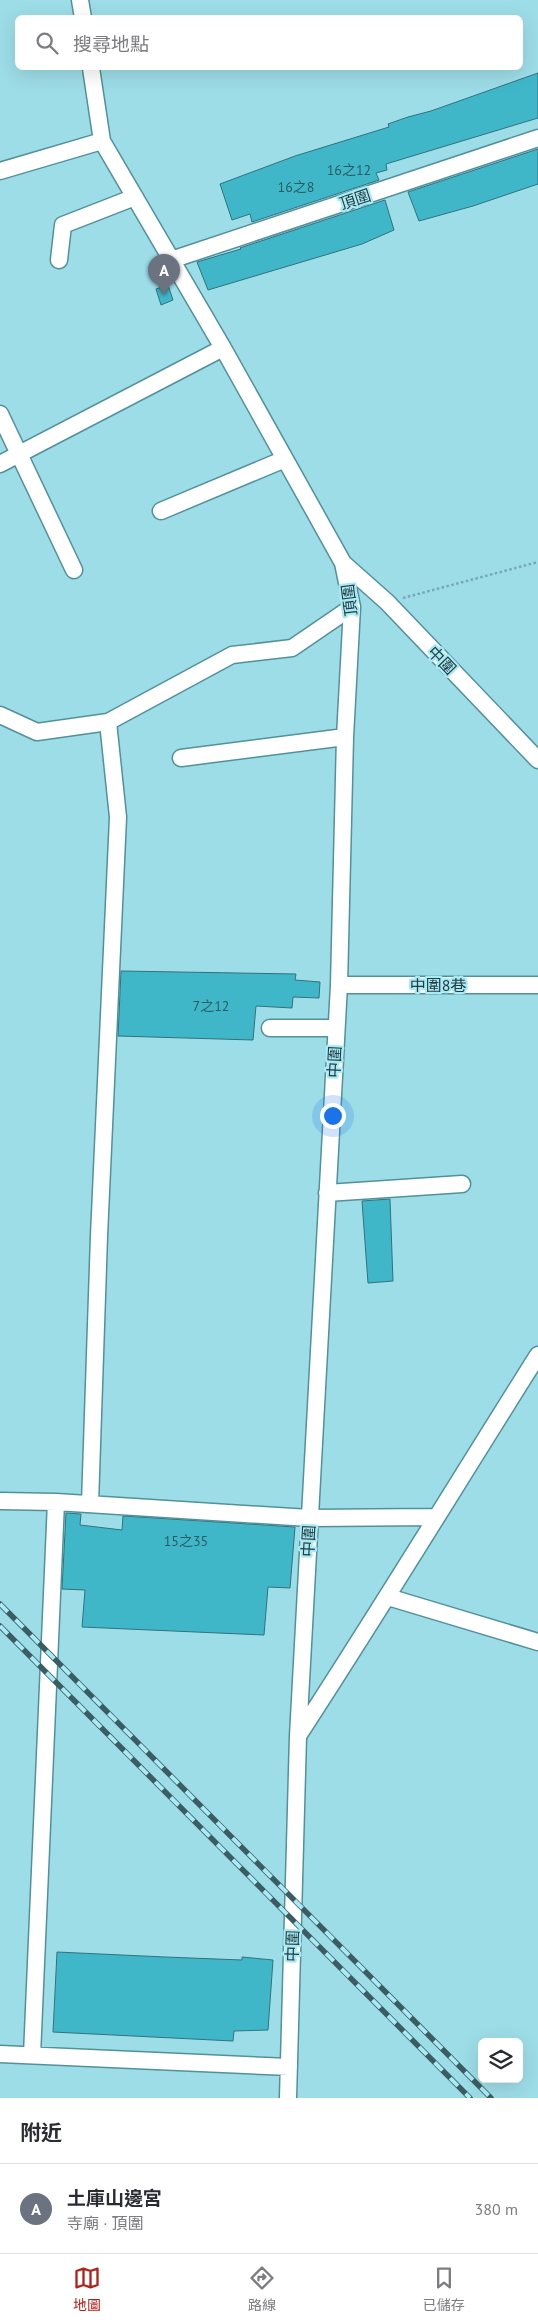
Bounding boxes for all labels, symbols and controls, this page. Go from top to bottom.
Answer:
search box [15,15,523,70]
icon: search [33,29,61,57]
text: 搜尋地點 [73,32,149,56]
house number: 16之12 [327,161,371,179]
house number: 16之8 [278,178,314,196]
street label: 頂圍 [337,185,373,213]
pin: A [148,254,180,295]
street label: 頂圍 [337,583,361,617]
street label: 中圍 [424,642,460,678]
street label: 中圍8巷 [410,975,466,995]
house number: 7之12 [193,997,229,1015]
street label: 中圍 [323,1045,345,1079]
your location [320,1103,346,1129]
street label: 中圍 [297,1524,319,1558]
house number: 15之35 [164,1532,208,1550]
street label: 中圍 [281,1930,303,1962]
map controls [478,2038,523,2083]
button: layers [478,2038,523,2083]
text: 附近 [20,2119,62,2146]
text: 土庫山邊宮 [67,2186,162,2210]
text: A [31,2199,41,2219]
text: 380 m [475,2199,518,2219]
text: 寺廟 · 頂圍 [67,2213,144,2233]
tab: 地圖 [73,2264,101,2314]
tab: 路線 [248,2264,276,2314]
tab: 已儲存 [423,2264,465,2314]

